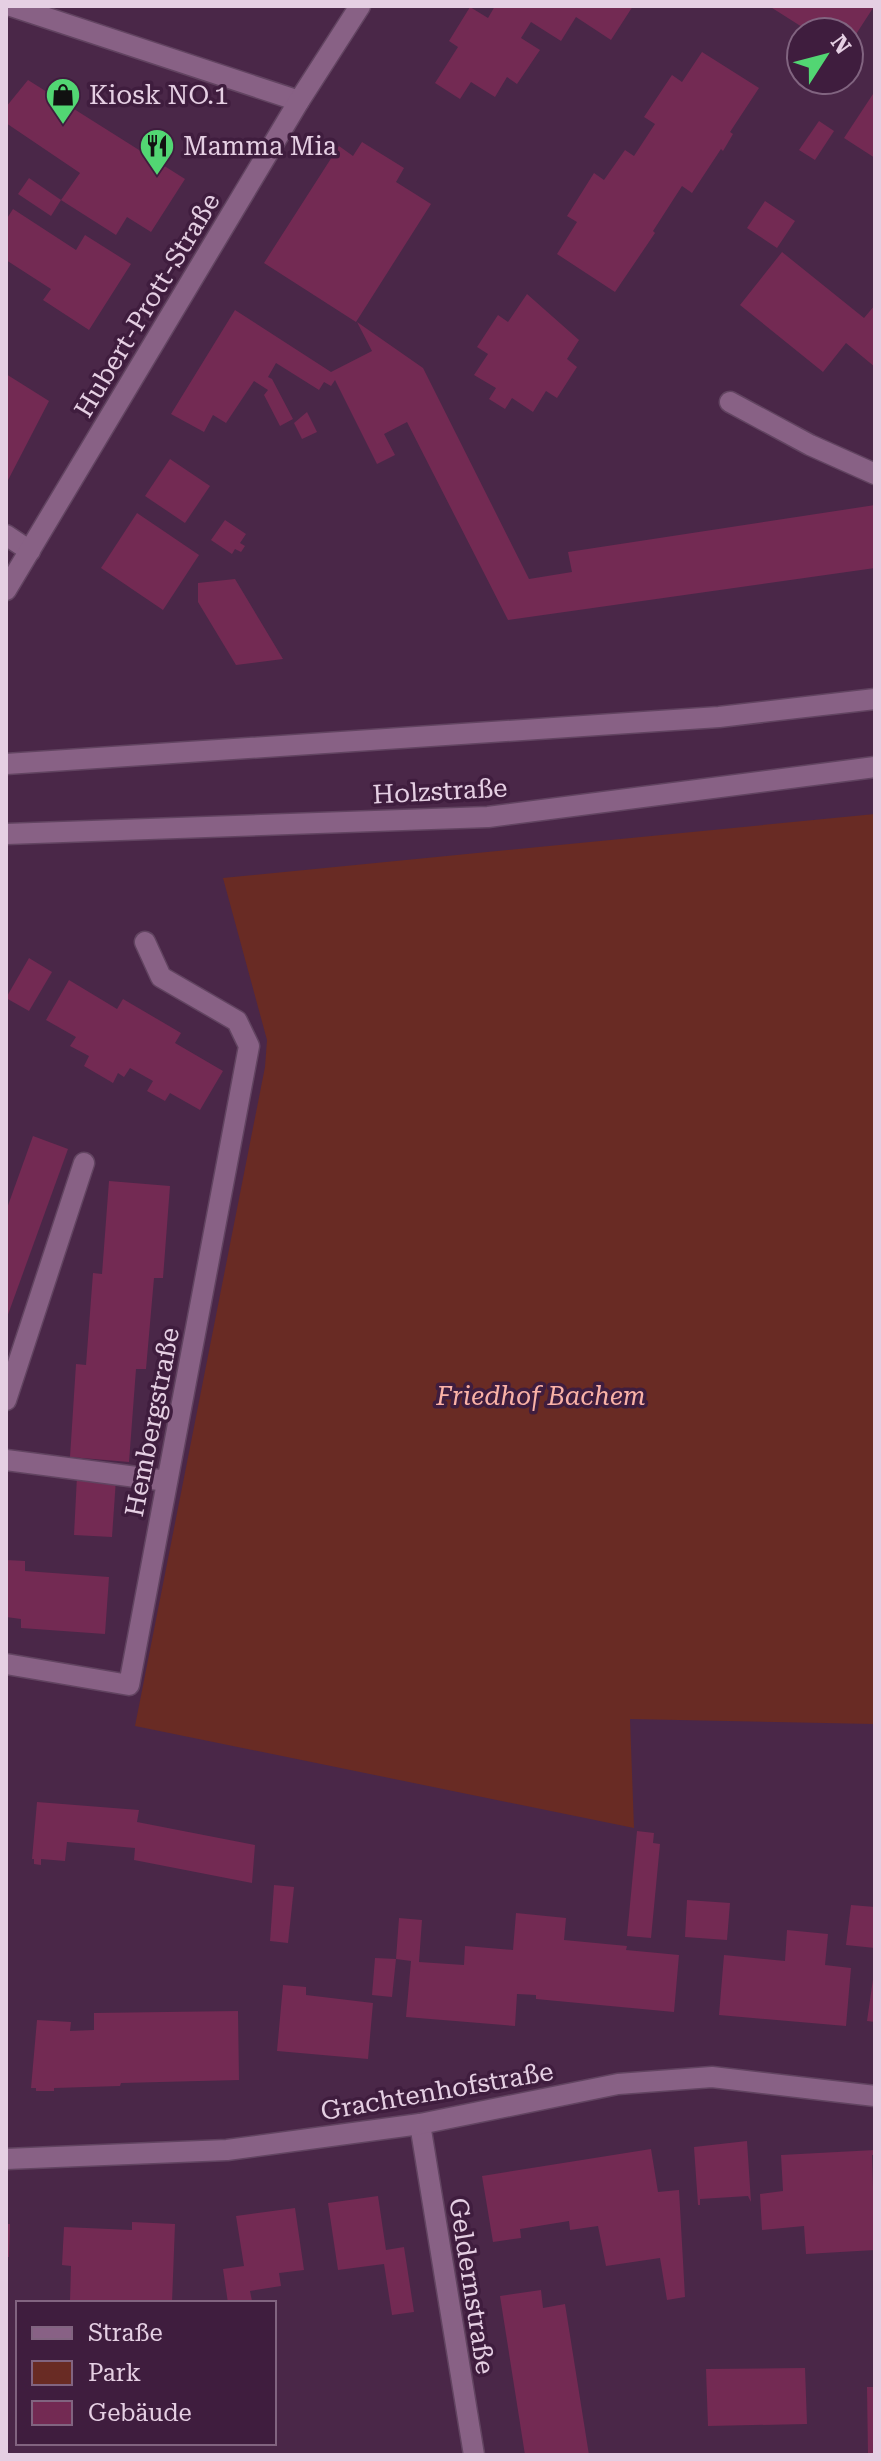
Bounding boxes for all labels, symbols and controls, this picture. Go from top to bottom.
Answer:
north arrow [785,16,865,96]
text: N [826,30,856,59]
shop icon: Kiosk NO.1 [44,76,82,126]
place label: Kiosk NO.1 [89,80,228,110]
restaurant icon: Mamma Mia [138,127,176,177]
place label: Mamma Mia [183,131,337,161]
street label: Hubert-Prott-Straße [68,187,226,423]
street label: Holzstraße [372,772,508,810]
street label: Hembergstraße [119,1325,185,1519]
park label: Friedhof Bachem [435,1381,646,1411]
street label: Grachtenhofstraße [318,2056,556,2126]
street label: Geldernstraße [443,2196,501,2376]
legend [16,2301,276,2445]
text: Straße [88,2319,163,2347]
text: Park [88,2359,141,2387]
text: Gebäude [88,2399,192,2427]

